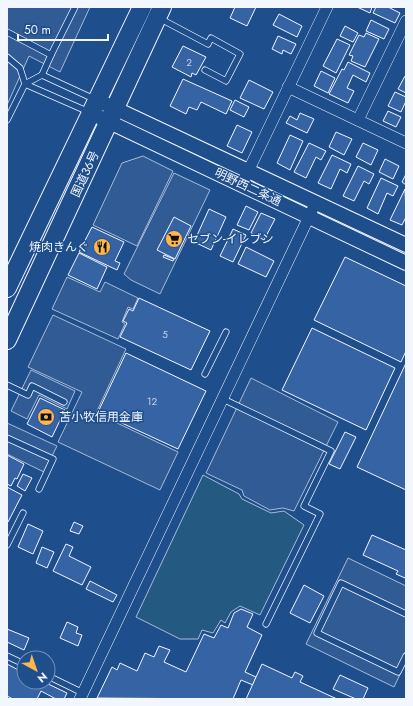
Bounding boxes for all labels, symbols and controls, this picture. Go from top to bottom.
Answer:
scale bar [18,16,108,42]
text: 50 m [24,21,51,39]
house number: 2 [186,55,192,70]
street label: 国道36号 [66,148,104,200]
street label: 明野西二条通 [212,164,284,210]
supermarket icon: セブン-イレブン [164,229,184,249]
place label: セブン-イレブン [187,230,274,248]
restaurant icon: 焼肉きんぐ [92,237,112,257]
place label: 焼肉きんぐ [29,238,89,256]
house number: 5 [162,327,168,342]
house number: 12 [147,394,157,409]
bank icon: 苫小牧信用金庫 [36,407,56,427]
place label: 苫小牧信用金庫 [59,408,143,426]
north arrow [16,650,56,690]
text: N [34,669,51,687]

